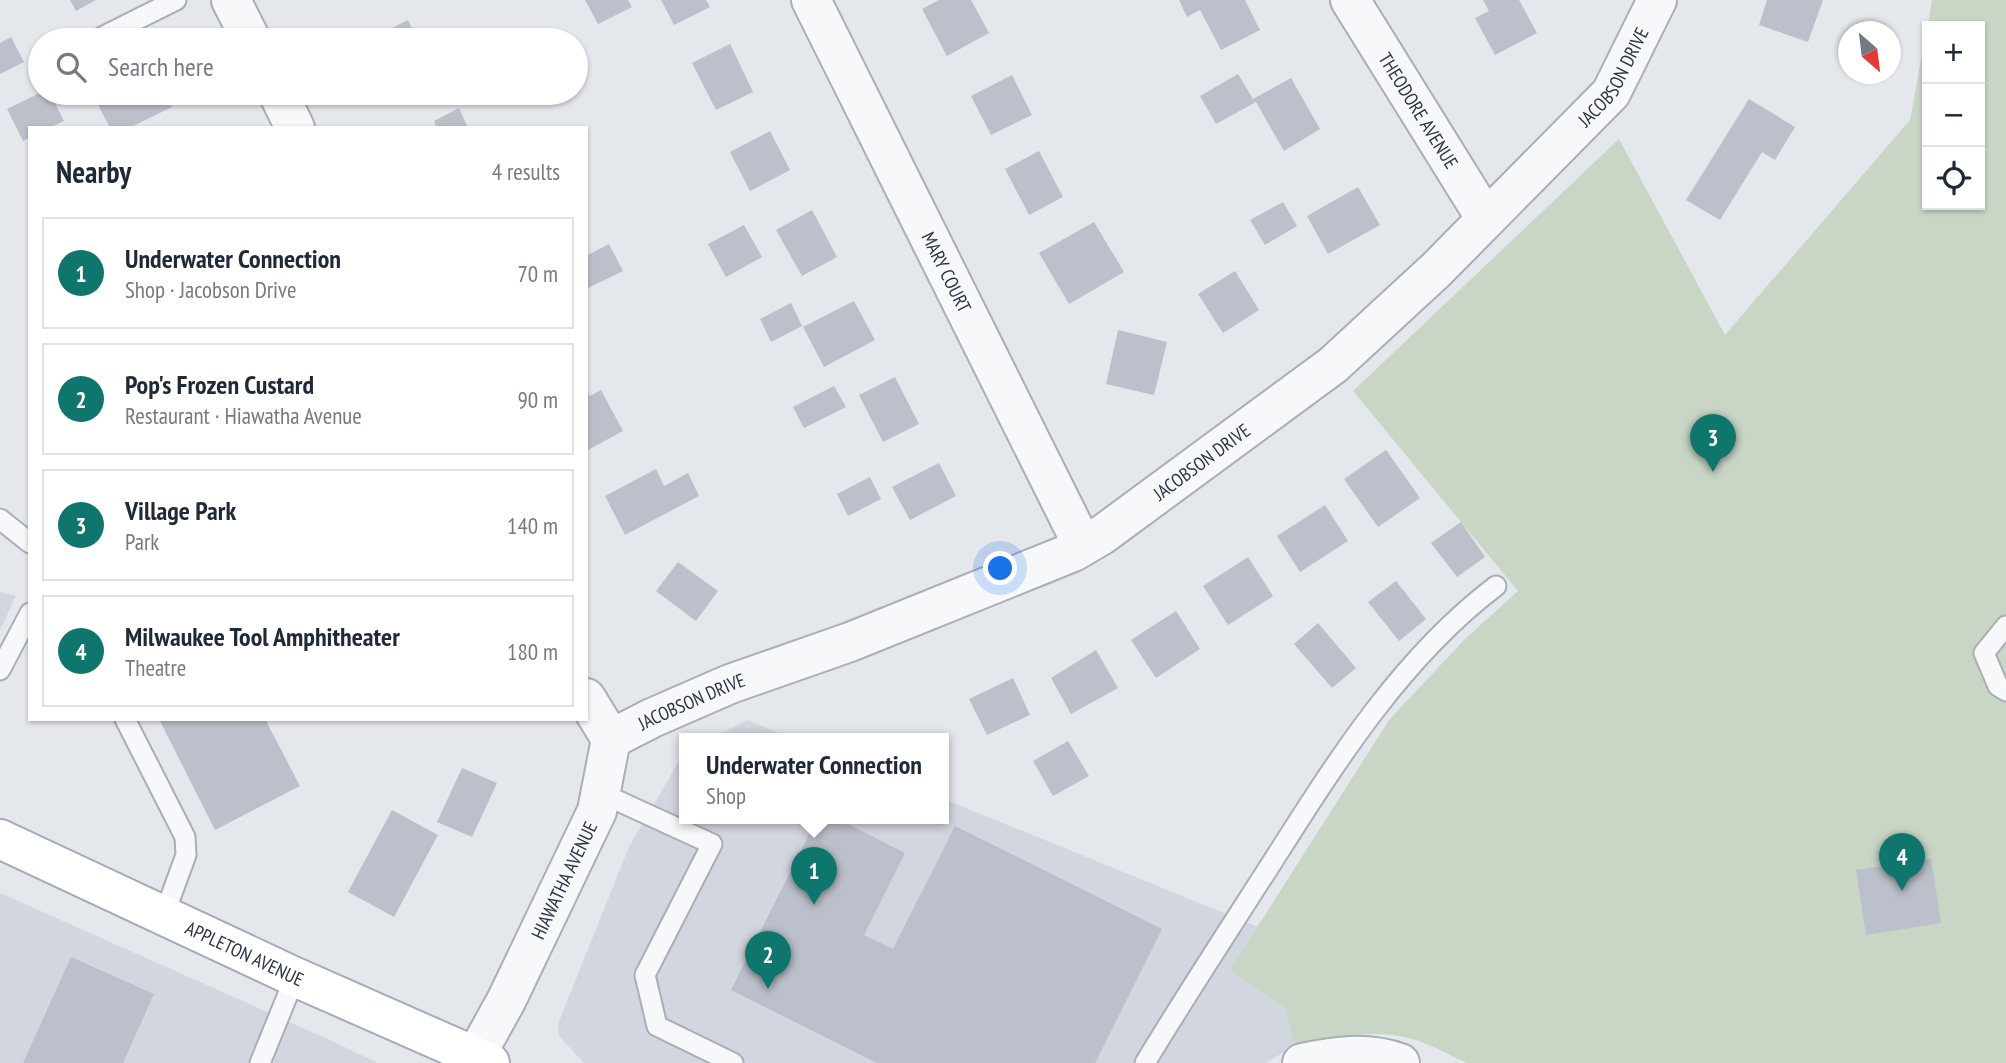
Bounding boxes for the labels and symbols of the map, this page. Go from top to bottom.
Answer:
north arrow [1838,21,1901,84]
street label: JACOBSON DRIVE [1572,23,1654,132]
street label: THEODORE AVENUE [1374,48,1464,173]
street label: MARY COURT [916,228,977,317]
pin: 3 [1690,414,1736,472]
street label: JACOBSON DRIVE [1148,418,1255,506]
your location [983,551,1017,585]
street label: JACOBSON DRIVE [633,668,748,736]
street label: HIAWATHA AVENUE [526,817,602,943]
pin: 4 [1879,833,1925,891]
pin: 1 [791,847,837,905]
street label: APPLETON AVENUE [182,915,307,991]
pin: 2 [745,931,791,989]

